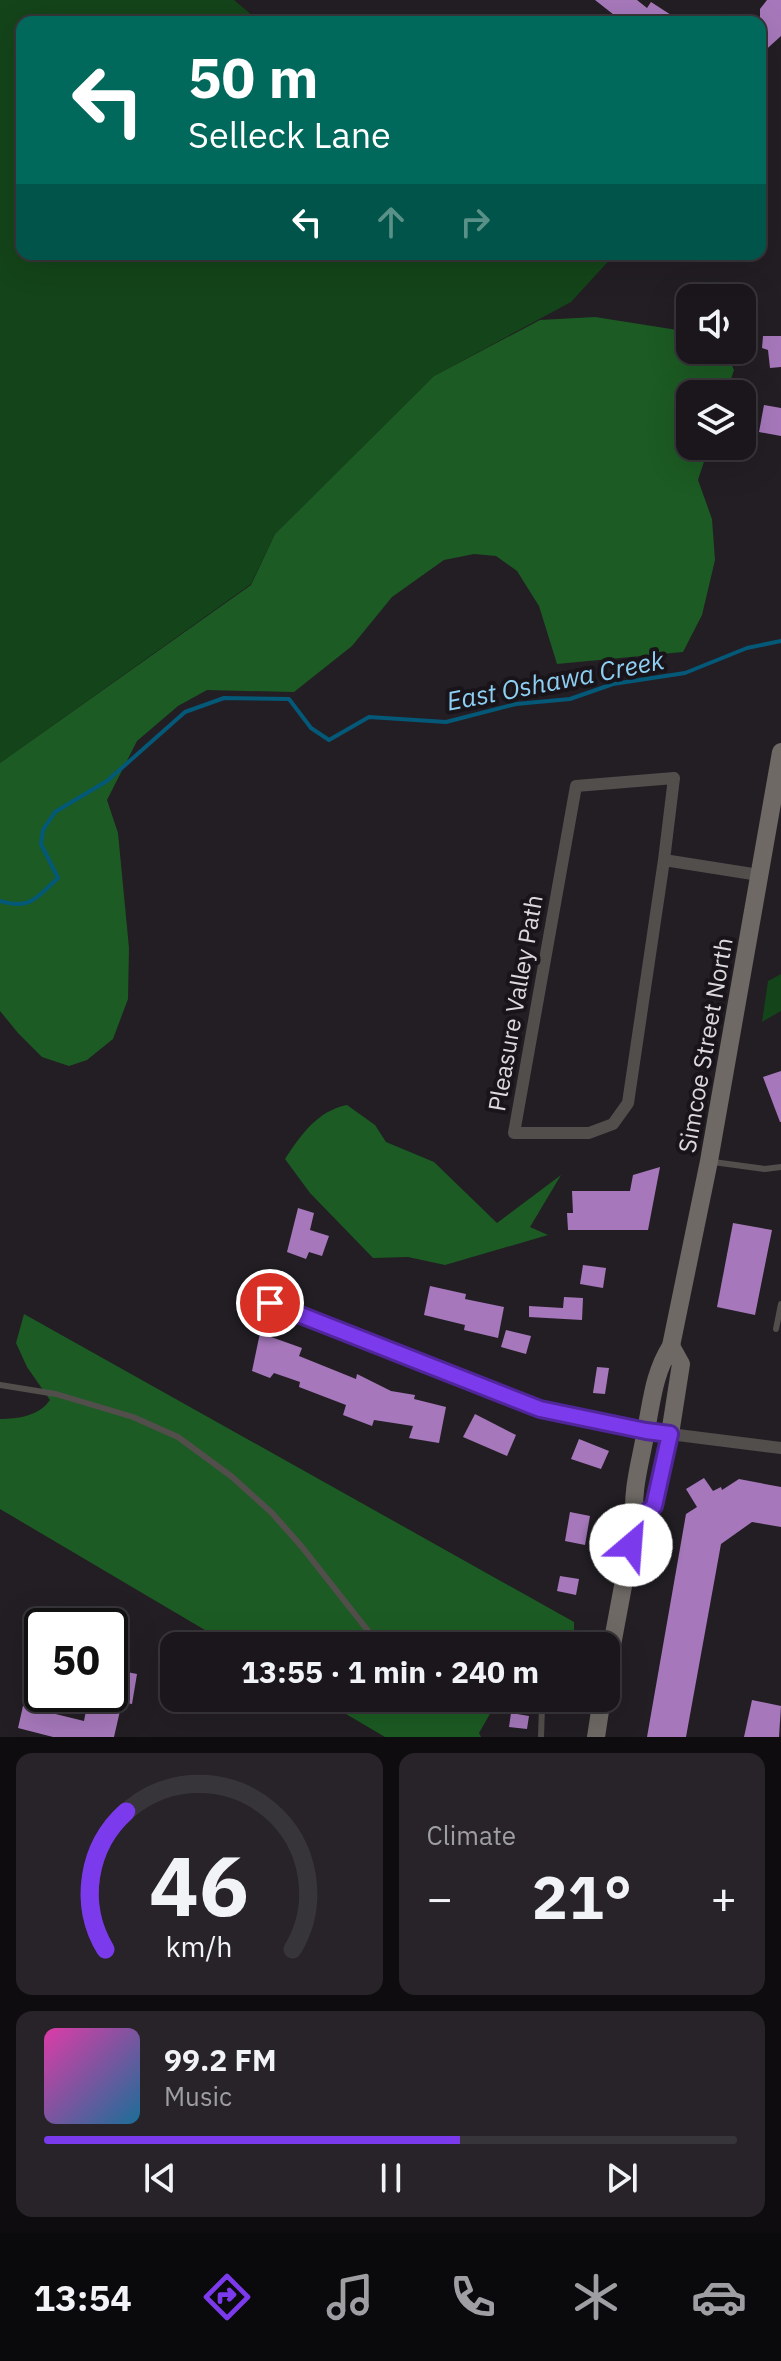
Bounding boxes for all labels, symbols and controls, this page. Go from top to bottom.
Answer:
text: 50 m [188,41,318,113]
icon: left [56,48,160,152]
text: Selleck Lane [188,111,391,158]
icon: left [285,200,329,244]
icon: ahead [369,200,413,244]
icon: right [453,200,497,244]
map controls [676,284,756,460]
button: sound [676,284,756,364]
button: layers [676,380,756,460]
water label: East Oshawa Creek [443,642,667,718]
street label: Pleasure Valley Path [480,892,550,1114]
street label: Simcoe Street North [670,935,740,1155]
pin [236,1269,304,1337]
icon: arrive [248,1281,292,1325]
position arrow [589,1503,673,1587]
speed limit sign: 50 [24,1608,128,1712]
text: 13:55 · 1 min · 240 m [241,1652,539,1691]
text: Climate [427,1818,516,1852]
text: 46 [149,1831,249,1939]
text: 21° [532,1857,632,1936]
text: − [427,1869,453,1926]
text: + [711,1869,737,1926]
text: km/h [166,1928,233,1965]
text: 99.2 FM [164,2040,277,2079]
text: Music [164,2079,232,2113]
icon: previous [138,2156,182,2200]
icon: pause [369,2156,413,2200]
icon: next [600,2156,644,2200]
icon: directions [199,2269,255,2325]
icon: music [322,2269,378,2325]
icon: phone [445,2269,501,2325]
icon: climate [568,2269,624,2325]
icon: car [691,2269,747,2325]
text: 13:54 [34,2274,132,2321]

